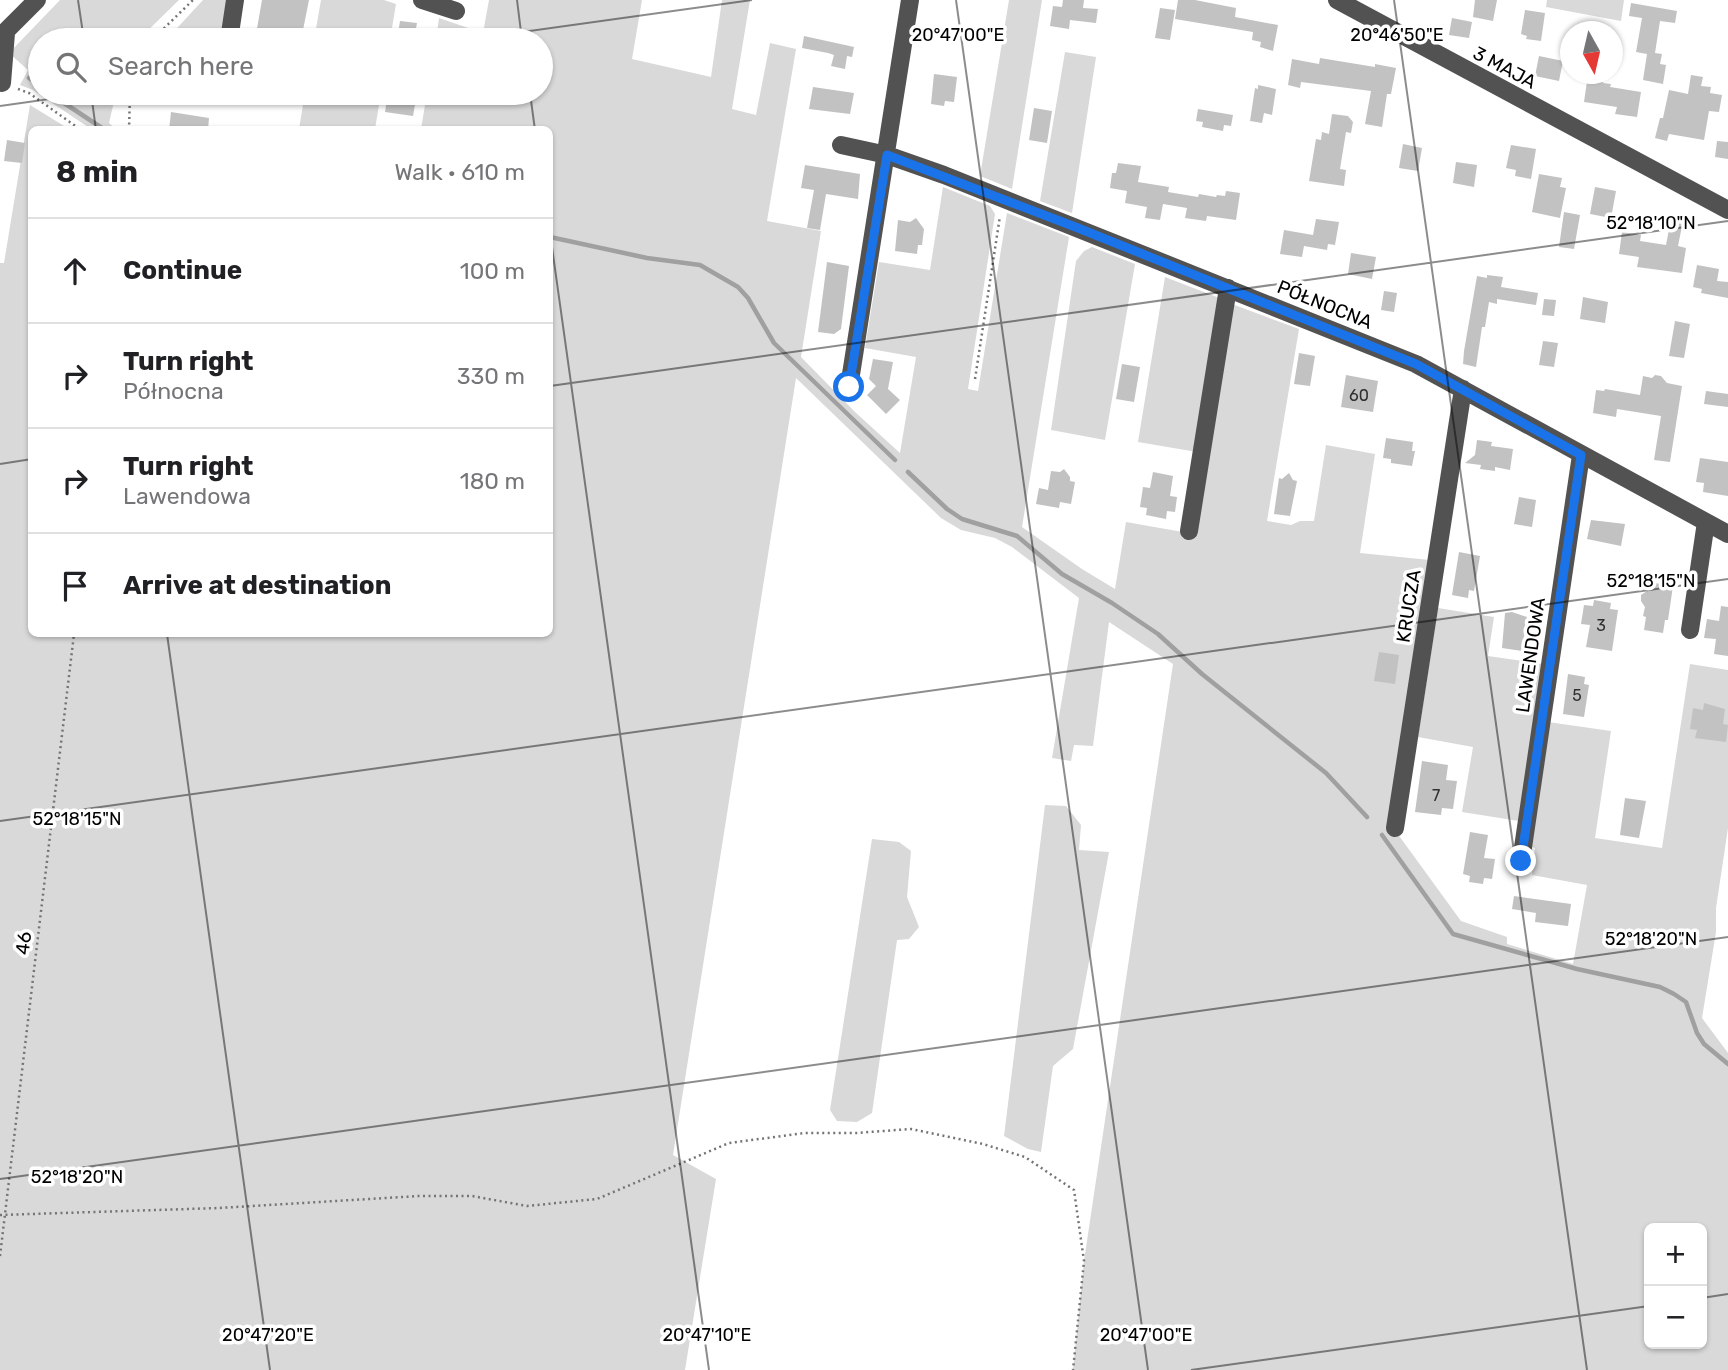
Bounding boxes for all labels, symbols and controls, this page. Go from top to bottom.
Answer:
north arrow [1560,21,1623,84]
text: 20°47'00"E [912,24,1004,46]
text: 20°46'50"E [1350,24,1444,46]
search box [28,28,553,105]
street label: 3 MAJA [1469,41,1541,94]
icon: search [52,48,90,86]
text: Search here [108,51,254,82]
text: 8 min [56,154,138,190]
text: Walk · 610 m [394,158,525,186]
text: 52°18'10"N [1606,212,1696,234]
icon: ahead [56,252,94,290]
text: Continue [123,255,242,286]
text: 100 m [460,257,525,285]
street label: PÓŁNOCNA [1274,275,1376,334]
text: Turn right [123,346,253,377]
icon: right [56,357,94,395]
text: 330 m [457,362,525,390]
route start [833,371,864,402]
text: Północna [123,377,224,405]
house number: 60 [1349,386,1369,405]
text: Turn right [123,451,253,482]
icon: right [56,462,94,500]
text: 180 m [460,467,525,495]
text: Lawendowa [123,482,251,510]
icon: arrive [56,567,94,605]
street label: KRUCZA [1391,567,1426,644]
text: Arrive at destination [123,570,391,601]
text: 52°18'15"N [1607,570,1695,592]
street label: LAWENDOWA [1511,596,1550,714]
house number: 3 [1596,616,1606,635]
house number: 5 [1572,686,1582,705]
house number: 7 [1432,786,1440,805]
text: 52°18'15"N [33,808,121,830]
route end [1505,845,1536,876]
text: 52°18'20"N [1605,928,1697,950]
street label: 46 [11,930,36,956]
text: 52°18'20"N [31,1166,123,1188]
map controls [1644,1223,1707,1349]
button: + [1644,1223,1707,1286]
button: − [1644,1286,1707,1349]
text: 20°47'20"E [222,1324,314,1346]
text: 20°47'10"E [663,1324,752,1346]
text: 20°47'00"E [1100,1324,1192,1346]

